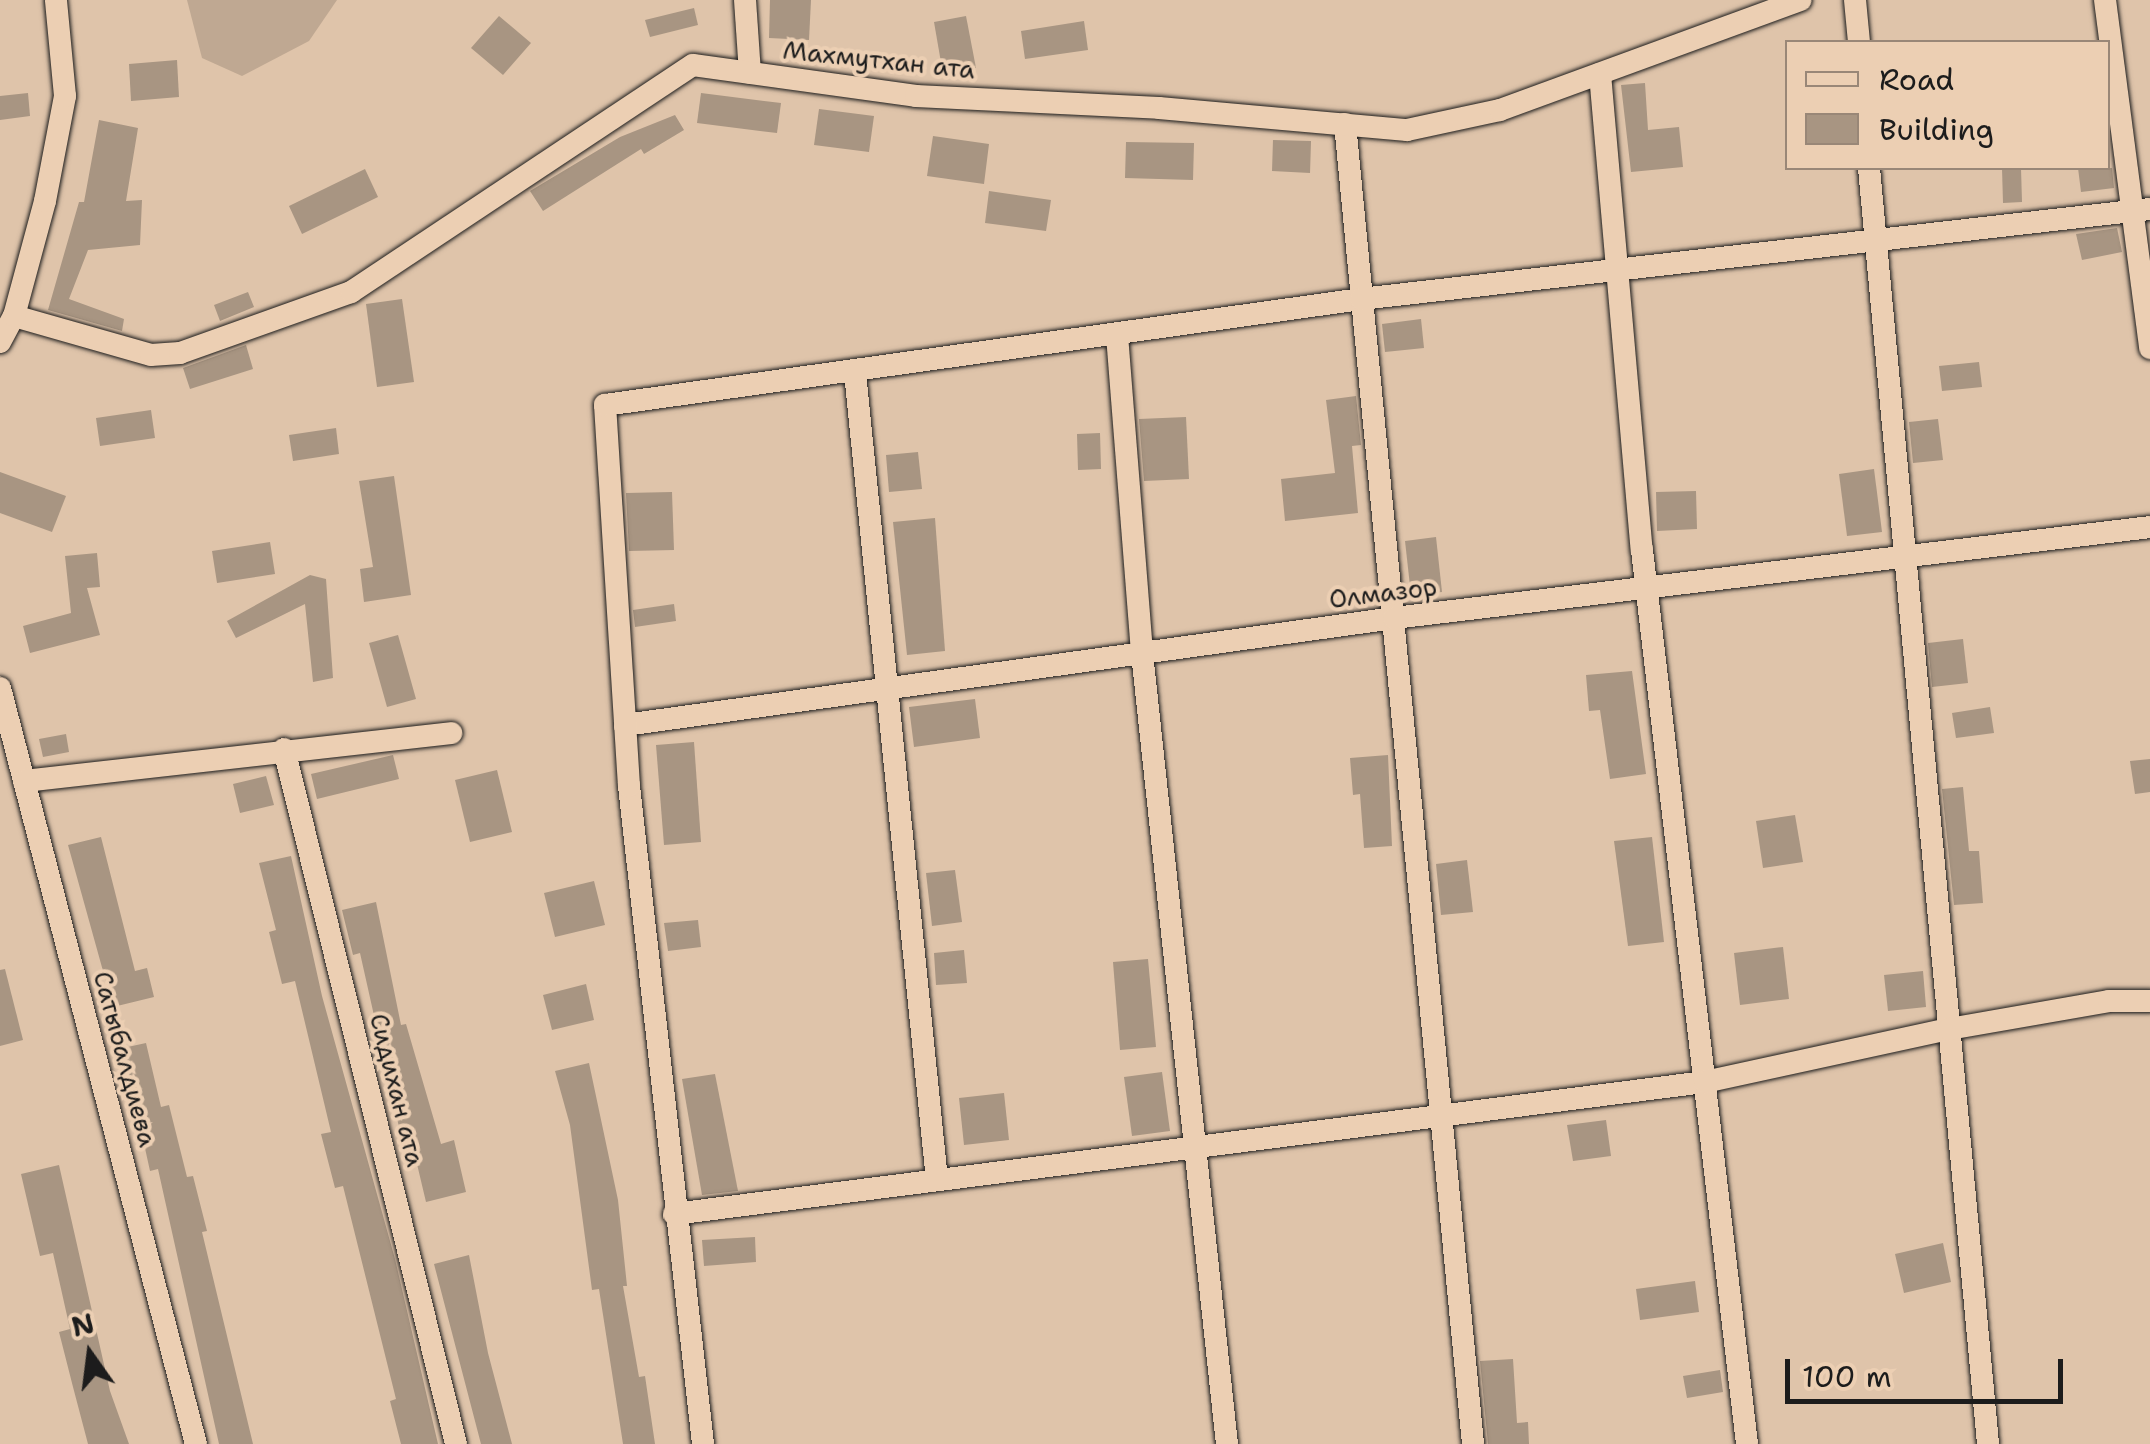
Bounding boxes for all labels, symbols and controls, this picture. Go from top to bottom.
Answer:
street label: Махмутхан ата [782,35,976,85]
legend [1785,40,2110,170]
text: Road [1879,59,1954,100]
text: Building [1879,109,1994,150]
street label: Олмазор [1327,572,1439,614]
street label: Сатыбалдиева [87,968,163,1150]
street label: Сидихан ата [364,1010,430,1170]
north arrow [40,1304,140,1404]
text: N [67,1304,98,1346]
scale bar [1790,1339,2068,1401]
text: 100 m [1802,1356,1892,1397]

